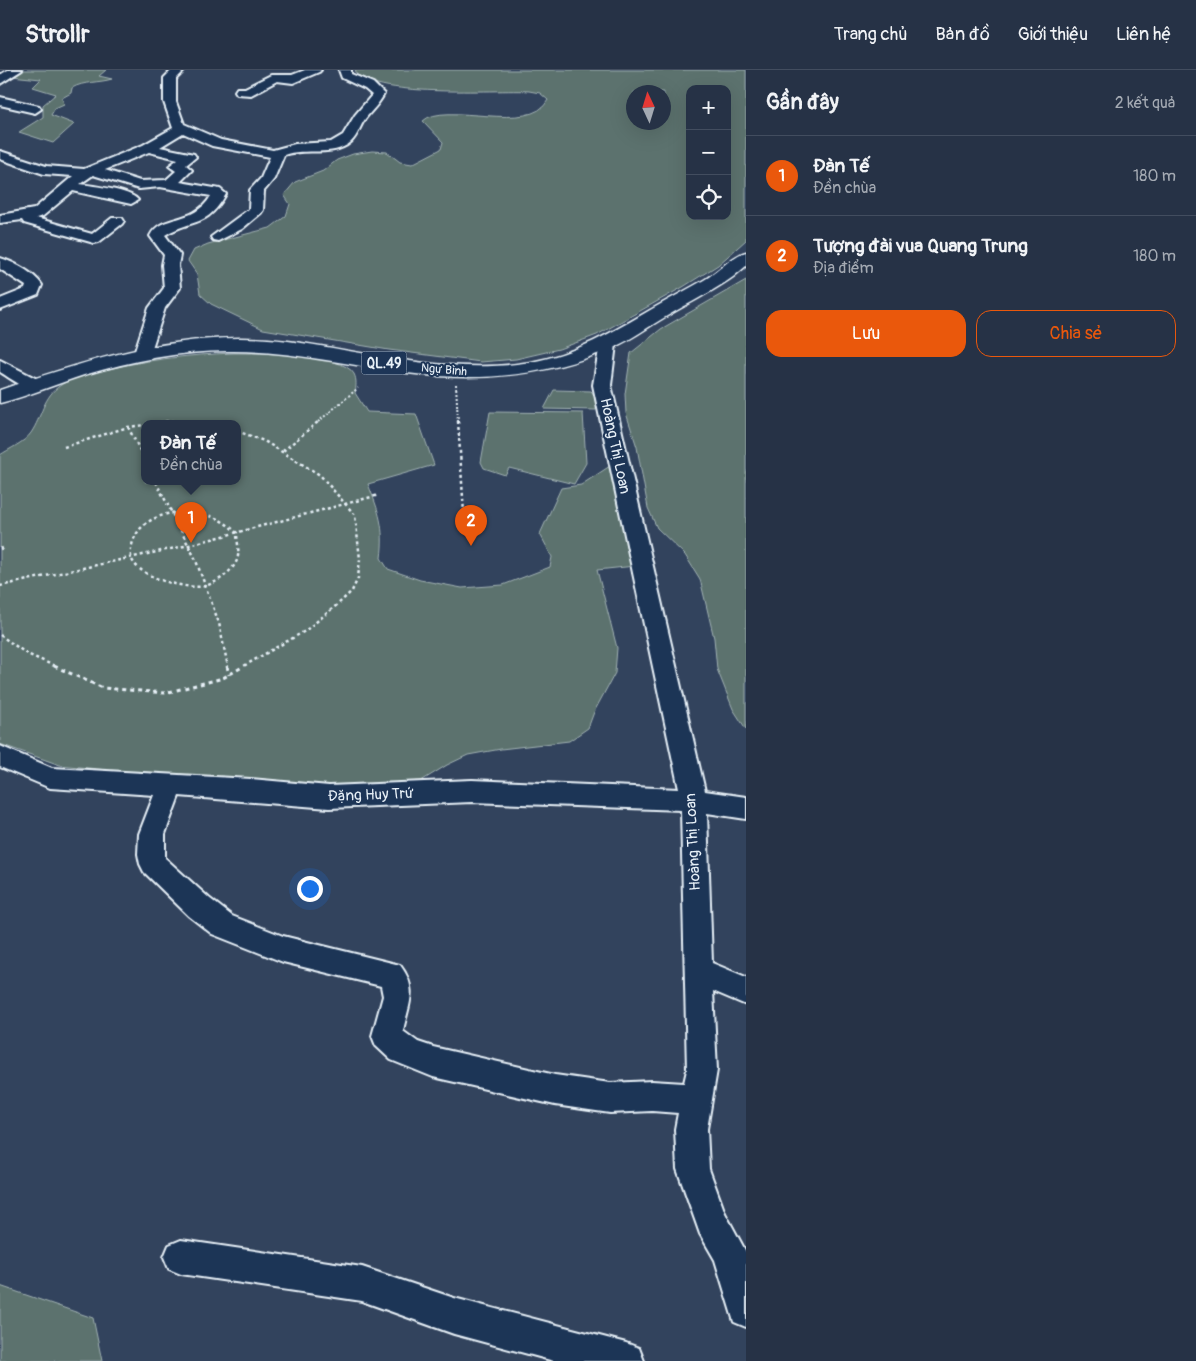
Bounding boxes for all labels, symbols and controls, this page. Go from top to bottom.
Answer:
text: Strollr [25,20,90,49]
text: Trang chủ [834,23,908,46]
text: Bản đồ [936,23,990,46]
text: Giới thiệu [1018,23,1088,46]
text: Liên hệ [1116,23,1171,46]
north arrow [626,85,671,130]
map controls [686,85,731,220]
button: + [686,85,731,130]
text: Gần đây [766,89,839,116]
text: 2 kết quả [1115,93,1176,113]
button: − [686,130,731,175]
text: Đàn Tế [813,154,870,178]
text: 1 [779,166,785,186]
text: 180 m [1133,166,1176,186]
button: locate [686,175,731,220]
text: Đền chùa [813,178,876,198]
text: Tượng đài vua Quang Trung [813,234,1028,258]
text: 2 [778,246,786,266]
text: 180 m [1133,246,1176,266]
text: Địa điểm [813,258,874,278]
button: Lưu [766,310,966,357]
button: Chia sẻ [976,310,1176,357]
road number: QL.49 [362,352,406,374]
street label: Ngự Bình [420,361,468,380]
street label: Hoàng Thị Loan [596,396,634,496]
popup [141,420,241,485]
text: Đàn Tế [159,431,216,455]
text: Đền chùa [159,455,223,475]
pin: 1 [175,502,207,543]
pin: 2 [455,505,487,546]
street label: Đặng Huy Trứ [328,784,414,806]
street label: Hoàng Thị Loan [681,793,705,891]
your location [297,876,323,902]

